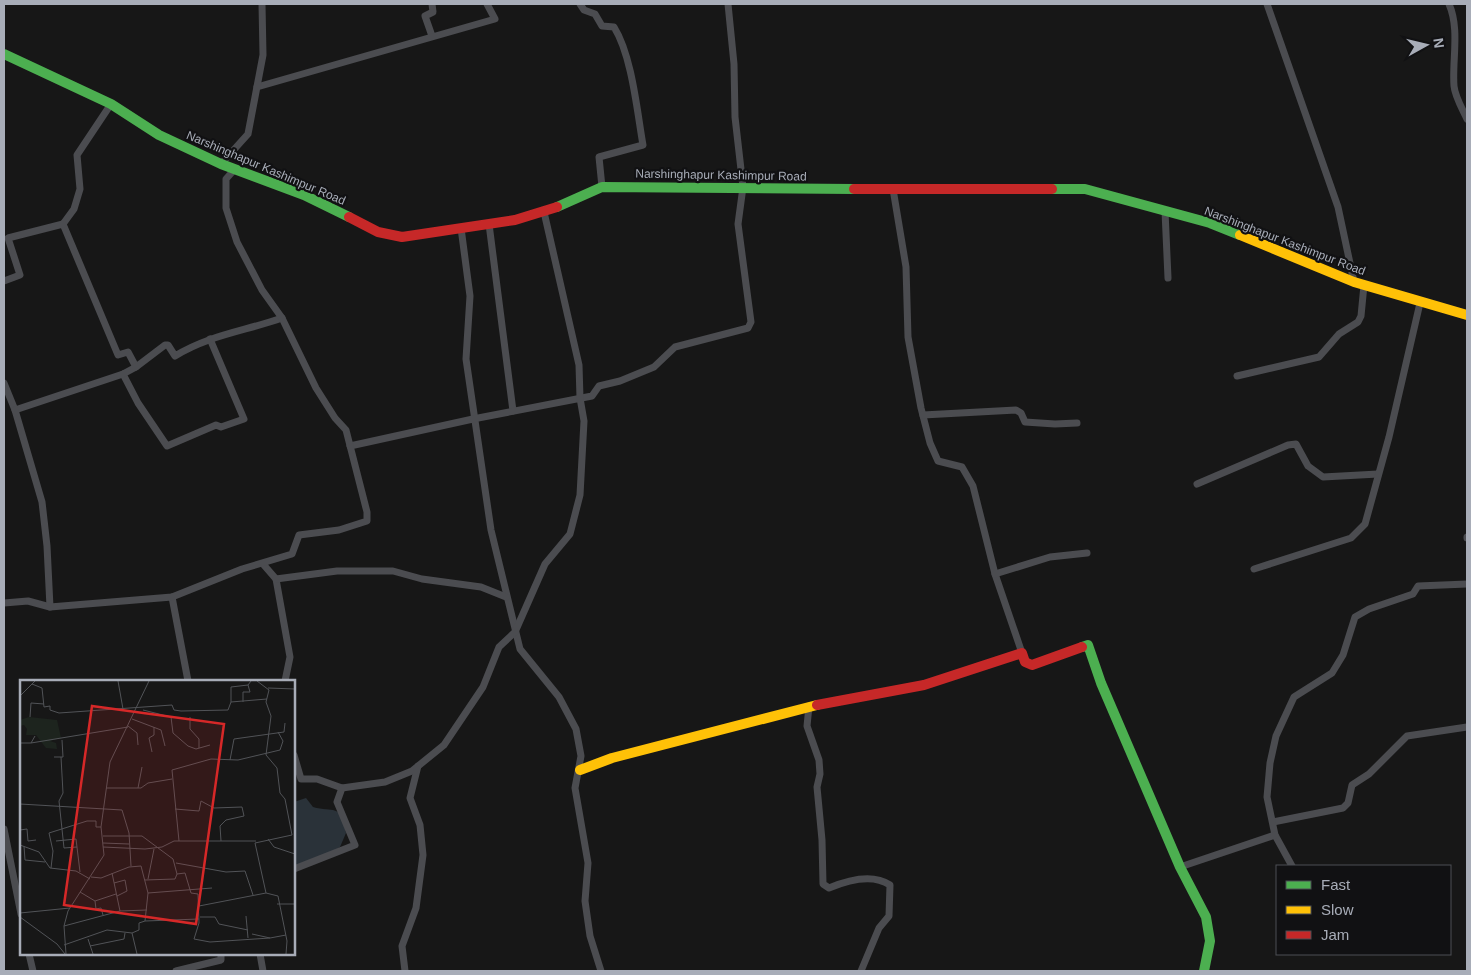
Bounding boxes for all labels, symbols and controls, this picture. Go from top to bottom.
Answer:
north arrow [1401,20,1451,70]
text: N [1430,37,1448,49]
street label: Narshinghapur Kashimpur Road [184,128,348,208]
street label: Narshinghapur Kashimpur Road [635,167,807,183]
street label: Narshinghapur Kashimpur Road [1202,204,1368,278]
inset map [20,680,295,955]
legend [1276,865,1451,955]
text: Fast [1321,876,1351,893]
text: Slow [1321,901,1354,918]
text: Jam [1321,926,1349,943]

